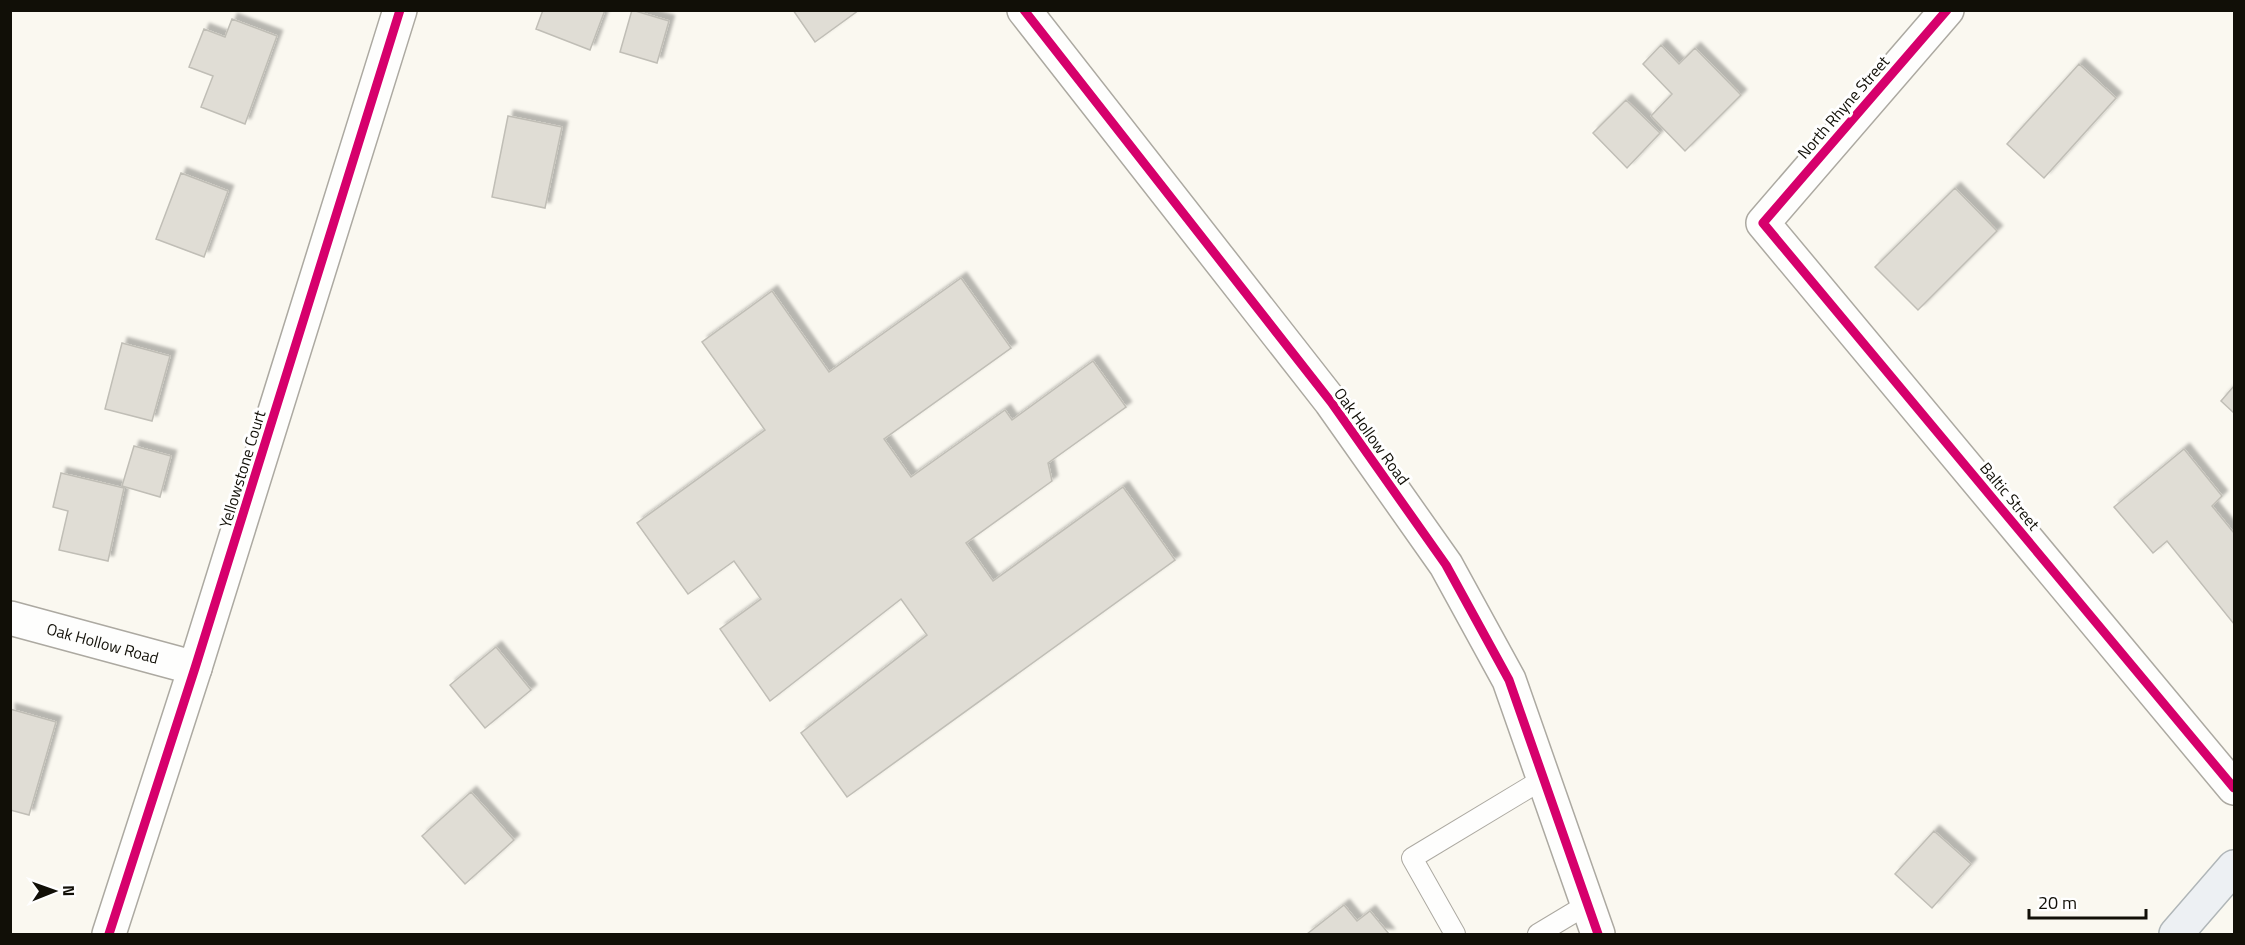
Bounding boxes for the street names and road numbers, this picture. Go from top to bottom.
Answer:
street label: North Rhyne Street [1791,50,1895,164]
street label: Oak Hollow Road [1328,382,1416,490]
street label: Yellowstone Court [213,407,271,531]
street label: Baltic Street [1974,457,2046,536]
street label: Oak Hollow Road [44,616,161,670]

